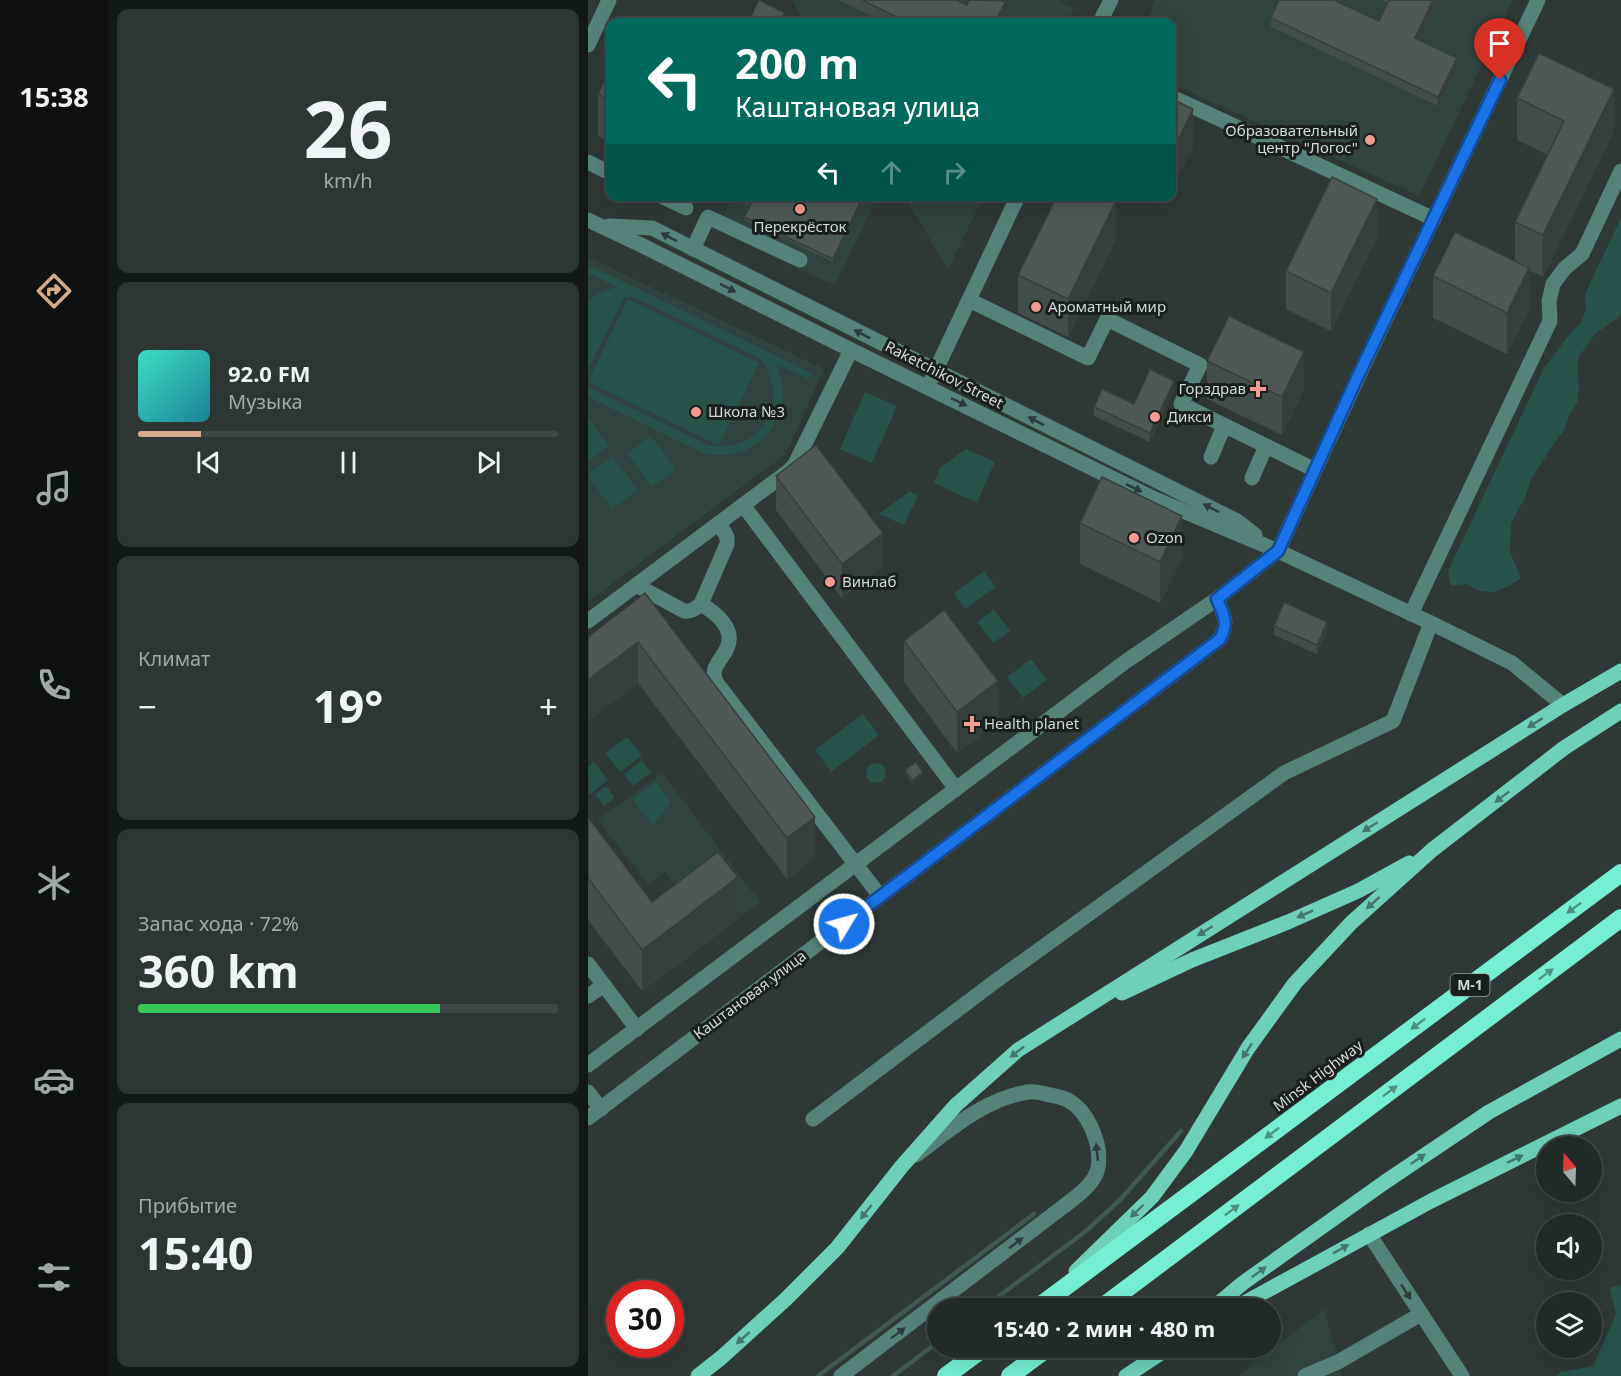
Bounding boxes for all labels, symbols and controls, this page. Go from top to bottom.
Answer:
pin [1474,18,1525,80]
icon: arrive [1483,27,1516,60]
text: 200 m [735,34,859,91]
icon: left [636,42,714,120]
text: 26 [303,75,393,181]
text: 15:38 [19,78,89,115]
text: Каштановая улица [735,88,980,125]
place label: Образовательный центр "Логос" [1225,120,1358,157]
marker: Образовательный центр "Логос" [1363,133,1377,147]
icon: left [812,156,845,189]
icon: ahead [875,156,908,189]
icon: right [938,156,971,189]
text: km/h [323,167,373,194]
marker: Перекрёсток [793,202,807,216]
place label: Перекрёсток [753,216,847,236]
one-way arrow [660,232,677,242]
icon: directions [33,270,75,312]
one-way arrow [719,284,736,293]
place label: Ароматный мир [1048,296,1166,316]
marker: Ароматный мир [1029,300,1043,314]
one-way arrow [854,329,871,338]
street label: Raketchikov Street [882,336,1007,413]
text: 92.0 FM [228,358,310,388]
place label: Горздрав [1179,378,1246,398]
marker: Горздрав [1251,382,1265,396]
text: Музыка [228,388,303,415]
one-way arrow [951,398,968,407]
place label: Школа №3 [708,401,785,421]
marker: Школа №3 [689,405,703,419]
place label: Дикси [1167,406,1212,426]
marker: Дикси [1148,410,1162,424]
one-way arrow [1028,416,1045,426]
icon: previous [192,446,225,479]
icon: pause [332,446,365,479]
icon: next [472,446,505,479]
icon: music [33,467,75,509]
one-way arrow [1126,484,1143,493]
one-way arrow [1202,504,1219,513]
place label: Ozon [1146,527,1183,547]
marker: Ozon [1127,531,1141,545]
place label: Винлаб [842,571,896,591]
marker: Винлаб [823,575,837,589]
text: Климат [138,645,210,672]
icon: phone [33,664,75,706]
text: 19° [313,675,383,736]
text: − [138,684,157,729]
text: + [539,684,558,729]
place label: Health planet [984,713,1080,733]
marker: Health planet [965,717,979,731]
one-way arrow [1527,718,1543,729]
one-way arrow [1494,790,1509,802]
one-way arrow [1362,822,1378,833]
icon: climate [33,862,75,904]
position arrow [812,892,876,956]
one-way arrow [1366,896,1381,909]
one-way arrow [1567,901,1582,913]
text: Запас хода · 72% [138,910,299,937]
one-way arrow [1297,910,1314,919]
one-way arrow [1197,926,1213,937]
text: 360 km [138,940,299,1001]
street label: Каштановая улица [689,945,810,1043]
one-way arrow [1538,968,1554,981]
road number: М-1 [1450,974,1490,996]
one-way arrow [1410,1018,1426,1030]
street label: Minsk Highway [1269,1035,1366,1115]
one-way arrow [1242,1043,1253,1059]
one-way arrow [1009,1045,1025,1058]
icon: car [33,1059,75,1101]
one-way arrow [1382,1086,1397,1098]
one-way arrow [1264,1127,1280,1139]
north arrow [1536,1136,1602,1202]
map controls [1536,1136,1602,1358]
one-way arrow [1092,1142,1101,1161]
one-way arrow [1410,1153,1426,1165]
one-way arrow [1506,1155,1523,1164]
text: Прибытие [138,1192,237,1219]
one-way arrow [860,1204,872,1219]
one-way arrow [1131,1204,1145,1218]
one-way arrow [1223,1204,1239,1216]
button: sound [1536,1214,1602,1280]
text: 15:40 [138,1222,254,1283]
one-way arrow [1009,1238,1024,1250]
one-way arrow [1333,1244,1350,1254]
icon: filters [33,1256,75,1298]
one-way arrow [1252,1266,1267,1278]
speed limit sign: 30 [606,1280,684,1358]
one-way arrow [1400,1283,1412,1299]
button: layers [1536,1292,1602,1358]
text: 15:40 · 2 мин · 480 m [993,1313,1215,1343]
one-way arrow [891,1327,906,1339]
one-way arrow [736,1331,751,1344]

